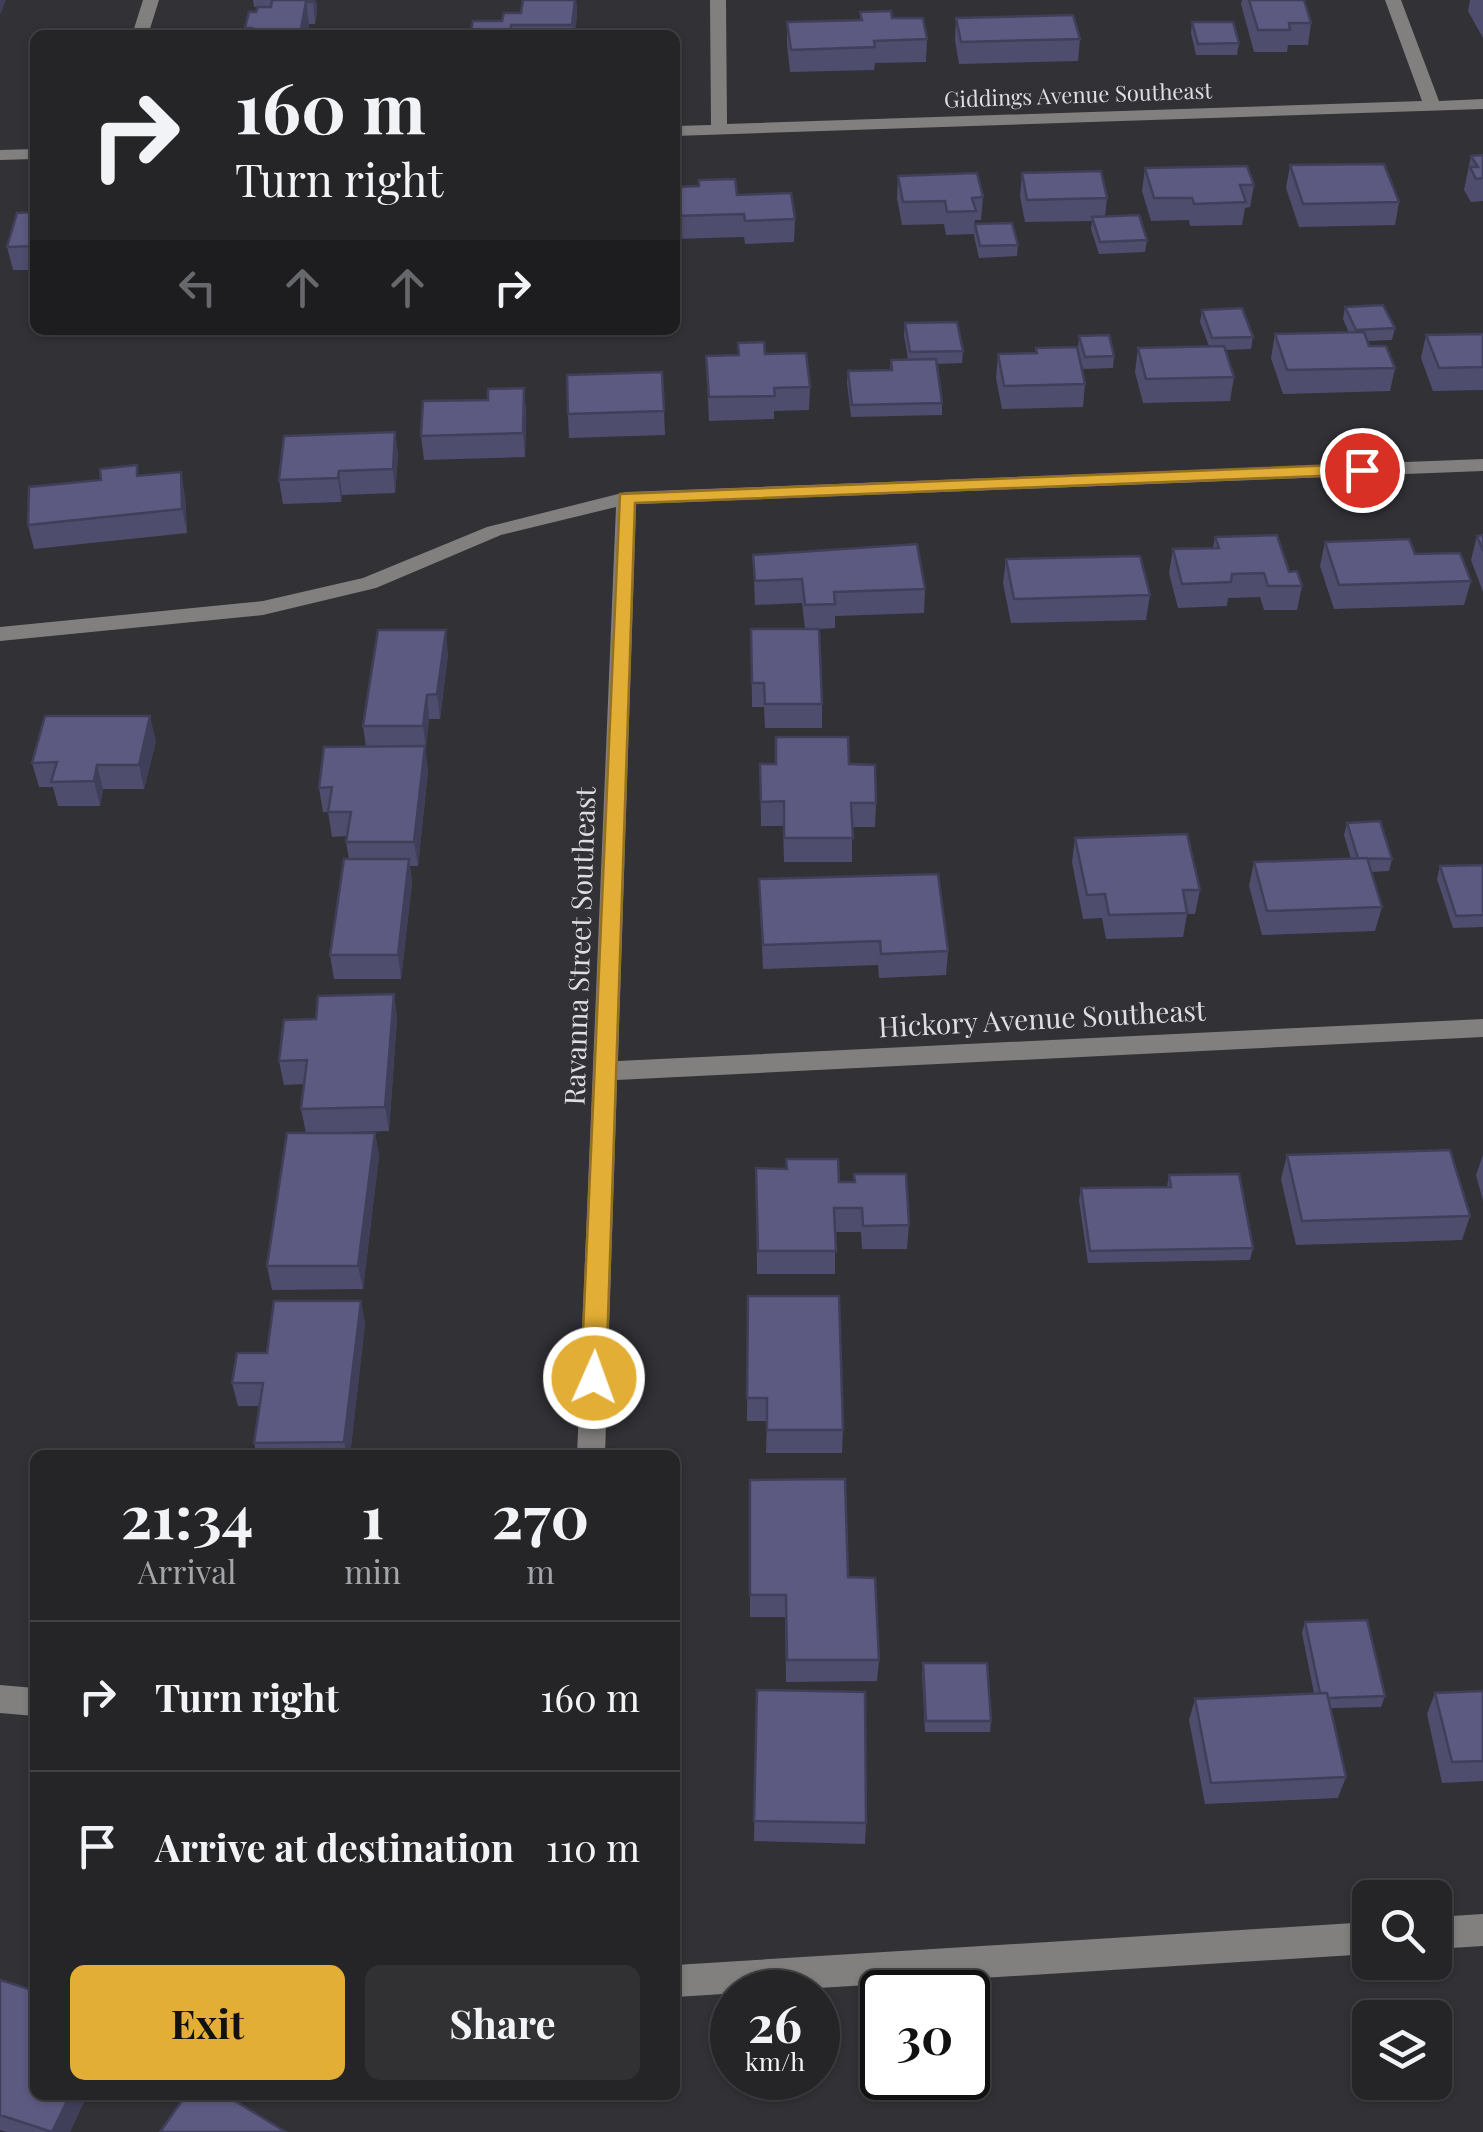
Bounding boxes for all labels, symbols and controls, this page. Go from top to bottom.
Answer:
text: 160 m [235,58,426,152]
icon: right [70,70,200,200]
street label: Giddings Avenue Southeast [943,74,1214,114]
text: Turn right [235,148,443,208]
icon: left [170,260,225,315]
icon: ahead [275,260,330,315]
icon: ahead [380,260,435,315]
icon: right [485,260,540,315]
pin [1320,428,1405,513]
icon: arrive [1335,443,1390,498]
street label: Ravanna Street Southeast [554,785,603,1106]
street label: Hickory Avenue Southeast [877,990,1208,1045]
position arrow [542,1326,646,1430]
text: 21:34 [121,1474,253,1554]
text: 1 [361,1474,384,1554]
text: 270 [492,1474,589,1554]
text: Arrival [138,1549,236,1592]
text: min [344,1549,401,1592]
text: m [526,1549,555,1592]
icon: right [70,1669,125,1724]
text: Turn right [155,1671,339,1722]
text: 160 m [540,1671,640,1722]
icon: arrive [70,1819,125,1874]
text: Arrive at destination [155,1821,514,1872]
text: 110 m [546,1821,640,1872]
map controls [1352,1880,1452,2100]
button: search [1352,1880,1452,1980]
button: Exit [70,1965,345,2080]
button: Share [365,1965,640,2080]
speed limit sign: 30 [860,1970,990,2100]
text: 26 [748,1989,802,2056]
button: layers [1352,2000,1452,2100]
text: km/h [745,2044,805,2077]

